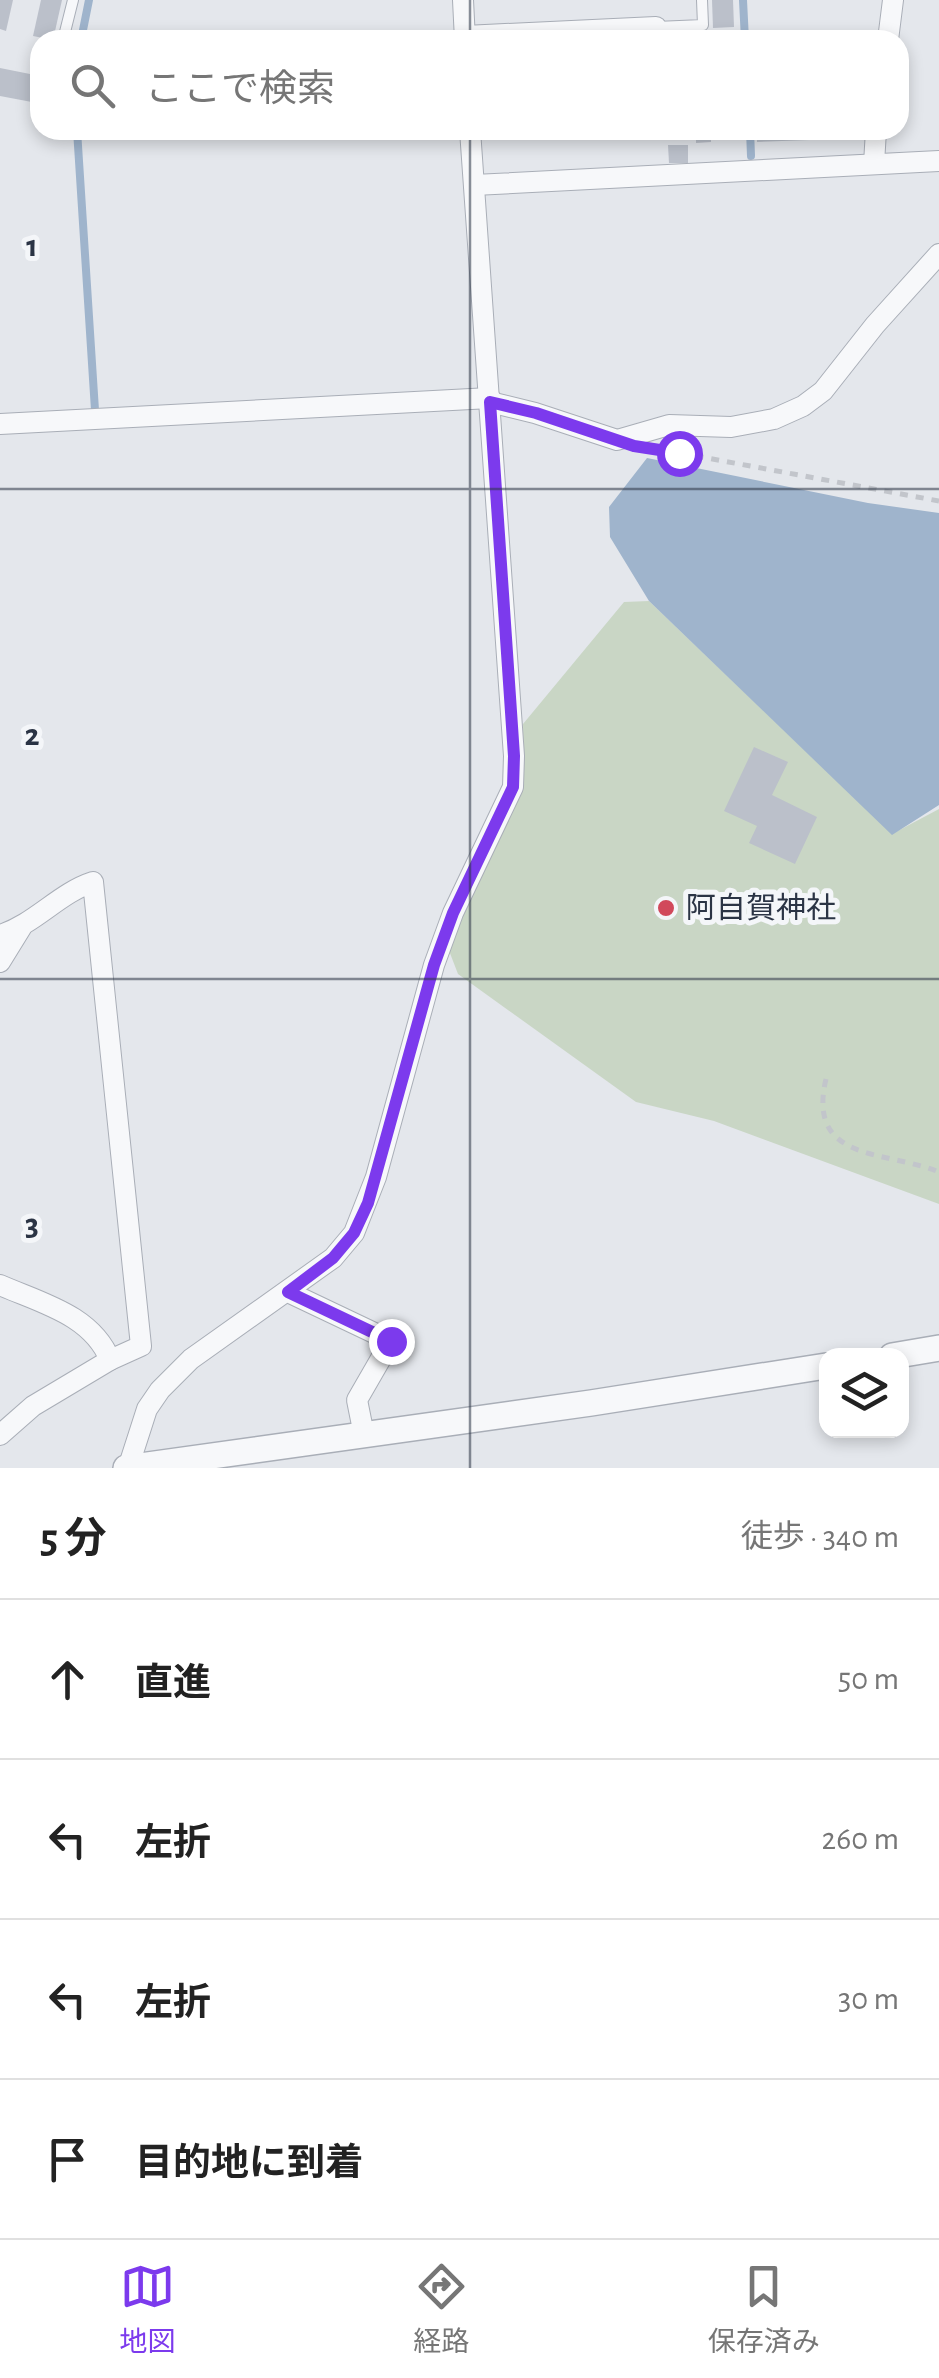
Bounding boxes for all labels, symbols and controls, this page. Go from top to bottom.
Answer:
search box [30,30,909,140]
icon: search [65,58,120,113]
text: ここで検索 [145,71,335,109]
text: 1 [26,230,38,262]
route start [657,431,703,477]
text: 2 [24,719,40,751]
place label: 阿自賀神社 [686,892,836,924]
marker: 阿自賀神社 [655,897,677,919]
text: 3 [25,1209,39,1241]
route end [369,1319,415,1365]
map controls [819,1348,909,1438]
button: layers [819,1348,909,1438]
text: 5 分 [40,1518,107,1560]
text: 徒歩 · 340 m [741,1521,899,1553]
icon: ahead [40,1652,95,1707]
text: 50 m [838,1663,899,1695]
text: 直進 [135,1665,211,1703]
icon: left [40,1812,95,1867]
text: 260 m [822,1823,899,1855]
text: 左折 [135,1825,211,1863]
icon: left [40,1972,95,2027]
text: 30 m [838,1983,899,2015]
text: 左折 [135,1985,211,2023]
icon: arrive [40,2132,95,2187]
text: 目的地に到着 [135,2145,363,2183]
tab: 地図 [119,2259,175,2360]
tab: 経路 [413,2259,470,2360]
tab: 保存済み [708,2259,820,2360]

